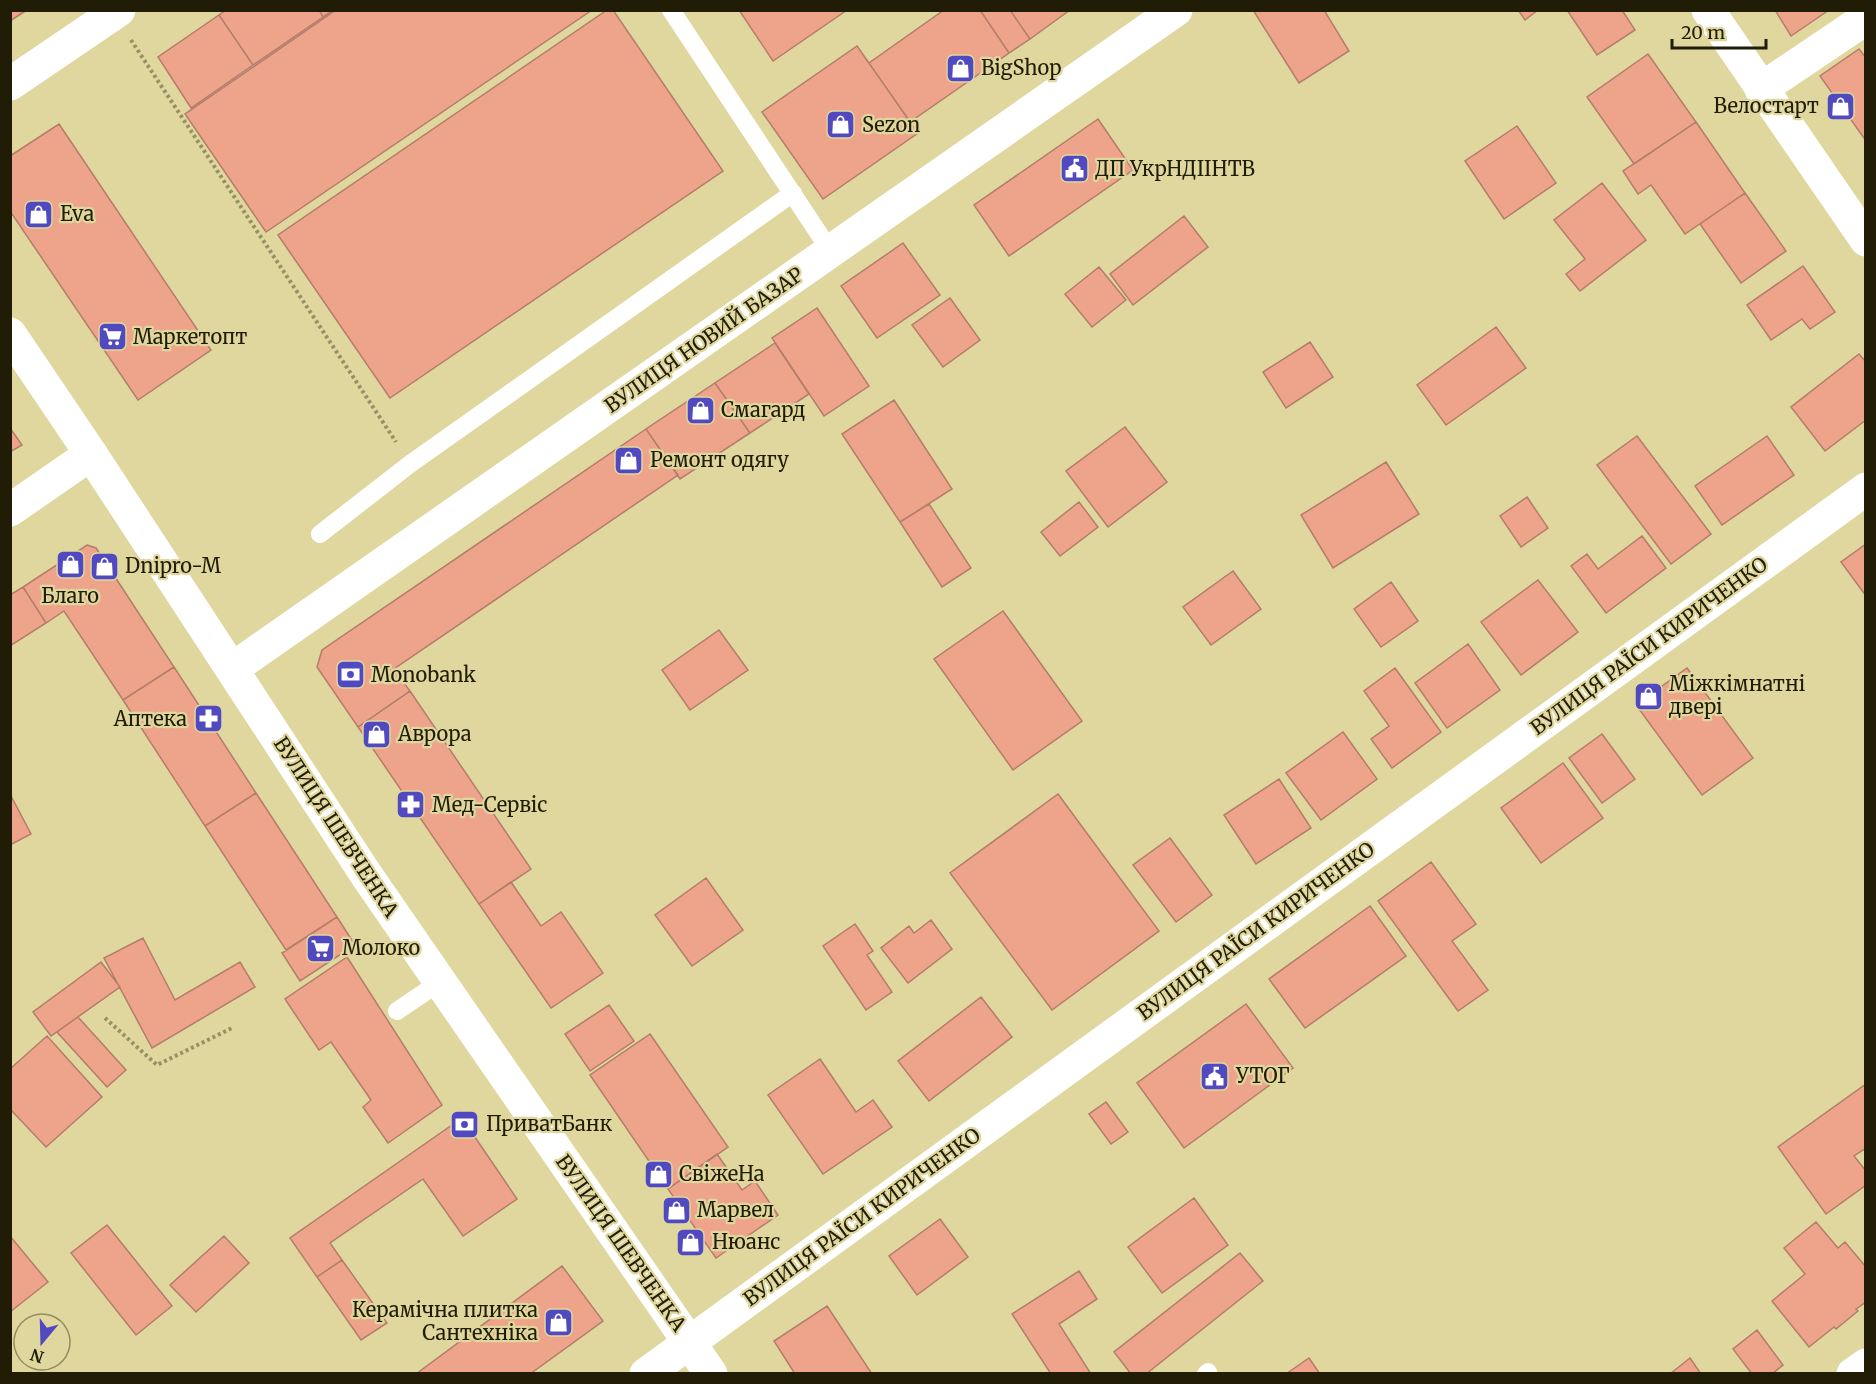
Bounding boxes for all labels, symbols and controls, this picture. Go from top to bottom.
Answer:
scale bar [1672,12,1766,50]
text: 20 m [1681,21,1725,44]
shop icon: BigShop [944,52,976,84]
place label: BigShop [981,55,1062,80]
shop icon: Велостарт [1824,90,1856,122]
place label: Велостарт [1713,93,1819,118]
shop icon: Sezon [825,109,857,141]
place label: Sezon [862,112,920,137]
public building icon: ДП УкрНДІІНТВ [1058,153,1090,185]
place label: ДП УкрНДІІНТВ [1095,156,1255,181]
shop icon: Eva [23,198,55,230]
place label: Eva [60,201,94,226]
street label: ВУЛИЦЯ НОВИЙ БАЗАР [599,261,808,418]
supermarket icon: Маркетопт [96,321,128,353]
place label: Маркетопт [133,324,247,349]
shop icon: Смагард [684,394,716,426]
place label: Смагард [721,397,806,422]
shop icon: Ремонт одягу [613,444,645,476]
place label: Ремонт одягу [650,447,789,472]
shop icon: Благо [54,549,86,581]
shop icon: Dnipro-M [88,550,120,582]
street label: ВУЛИЦЯ РАЇСИ КИРИЧЕНКО [1525,551,1772,740]
place label: Dnipro-M [125,553,221,578]
place label: Благо [41,583,99,608]
bank icon: Monobank [334,659,366,691]
place label: Monobank [371,662,476,687]
place label: Міжкімнатні двері [1668,671,1805,719]
shop icon: Міжкімнатні двері [1632,680,1664,712]
pharmacy icon: Аптека [192,703,224,735]
place label: Аптека [113,706,187,731]
shop icon: Аврора [361,718,393,750]
place label: Аврора [397,721,472,746]
street label: ВУЛИЦЯ ШЕВЧЕНКА [269,732,405,922]
pharmacy icon: Мед-Сервіс [395,789,427,821]
place label: Мед-Сервіс [432,792,547,817]
street label: ВУЛИЦЯ РАЇСИ КИРИЧЕНКО [1132,836,1379,1025]
supermarket icon: Молоко [305,932,337,964]
place label: Молоко [342,935,421,960]
public building icon: УТОГ [1199,1060,1231,1092]
place label: УТОГ [1235,1063,1289,1088]
bank icon: ПриватБанк [449,1108,481,1140]
place label: ПриватБанк [486,1111,612,1136]
street label: ВУЛИЦЯ РАЇСИ КИРИЧЕНКО [738,1122,985,1311]
street label: ВУЛИЦЯ ШЕВЧЕНКА [551,1149,692,1337]
shop icon: СвіжеНа [642,1158,674,1190]
place label: СвіжеНа [679,1161,765,1186]
shop icon: Марвел [660,1194,692,1226]
place label: Марвел [697,1197,774,1222]
shop icon: Нюанс [675,1226,707,1258]
place label: Нюанс [712,1229,780,1254]
place label: Керамічна плитка Сантехніка [352,1297,538,1345]
shop icon: Керамічна плитка Сантехніка [543,1306,575,1338]
north arrow [12,1312,72,1372]
text: N [28,1345,46,1368]

